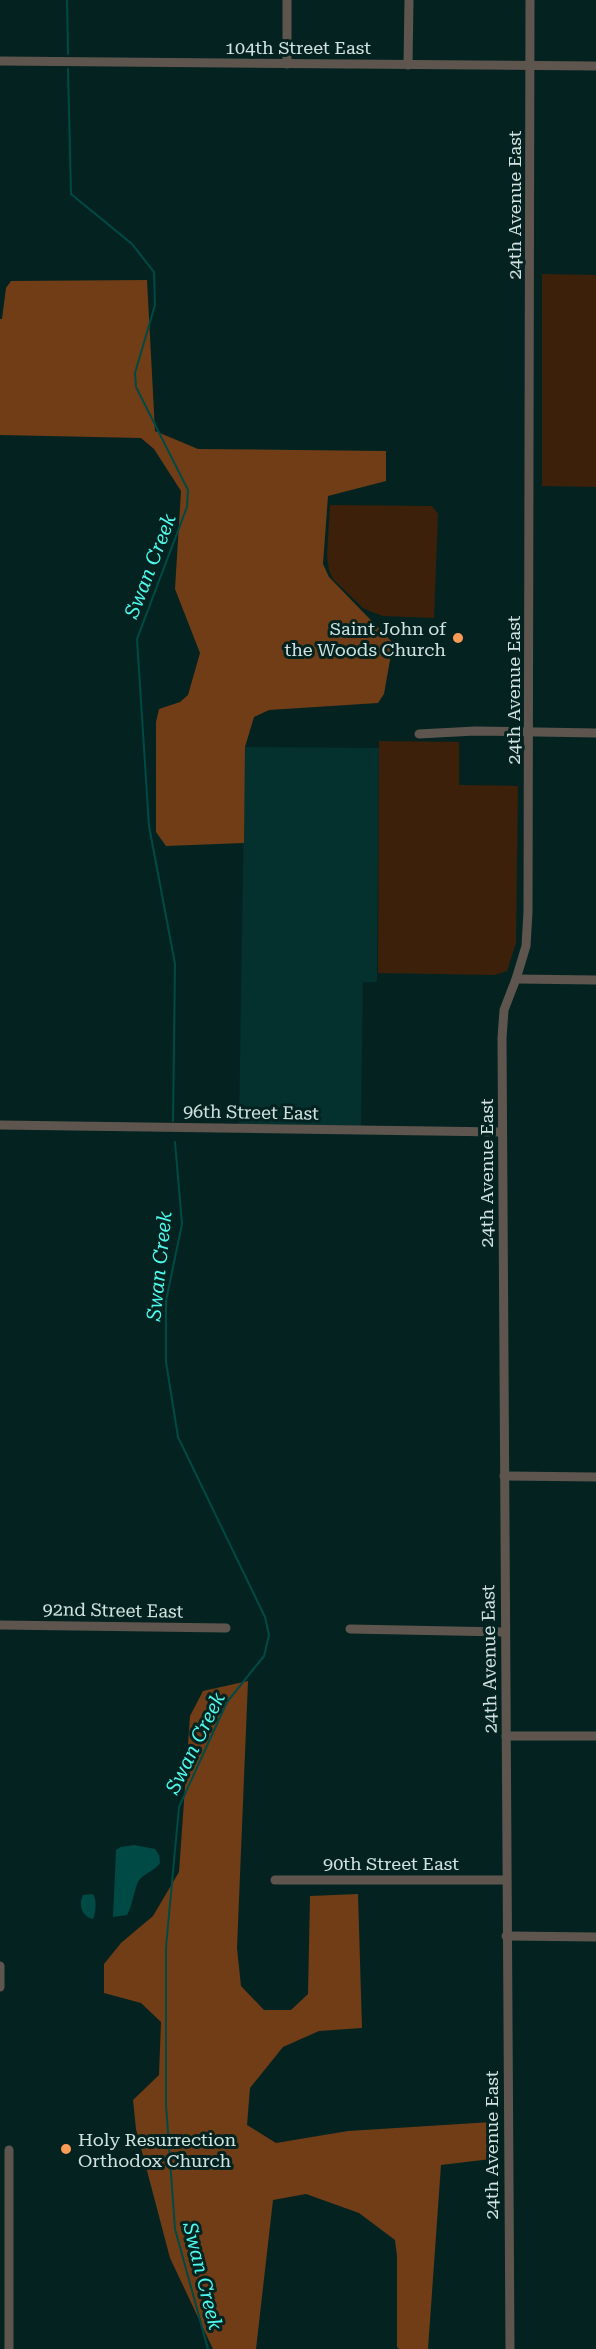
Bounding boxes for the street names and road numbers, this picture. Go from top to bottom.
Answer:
street label: 104th Street East [225,37,371,58]
street label: 24th Avenue East [504,130,525,279]
street label: 24th Avenue East [503,615,524,764]
street label: 24th Avenue East [476,1098,497,1247]
street label: 96th Street East [183,1100,319,1124]
street label: 24th Avenue East [477,1584,501,1734]
street label: 92nd Street East [42,1598,184,1622]
street label: 90th Street East [323,1853,459,1874]
street label: 24th Avenue East [481,2070,502,2219]

